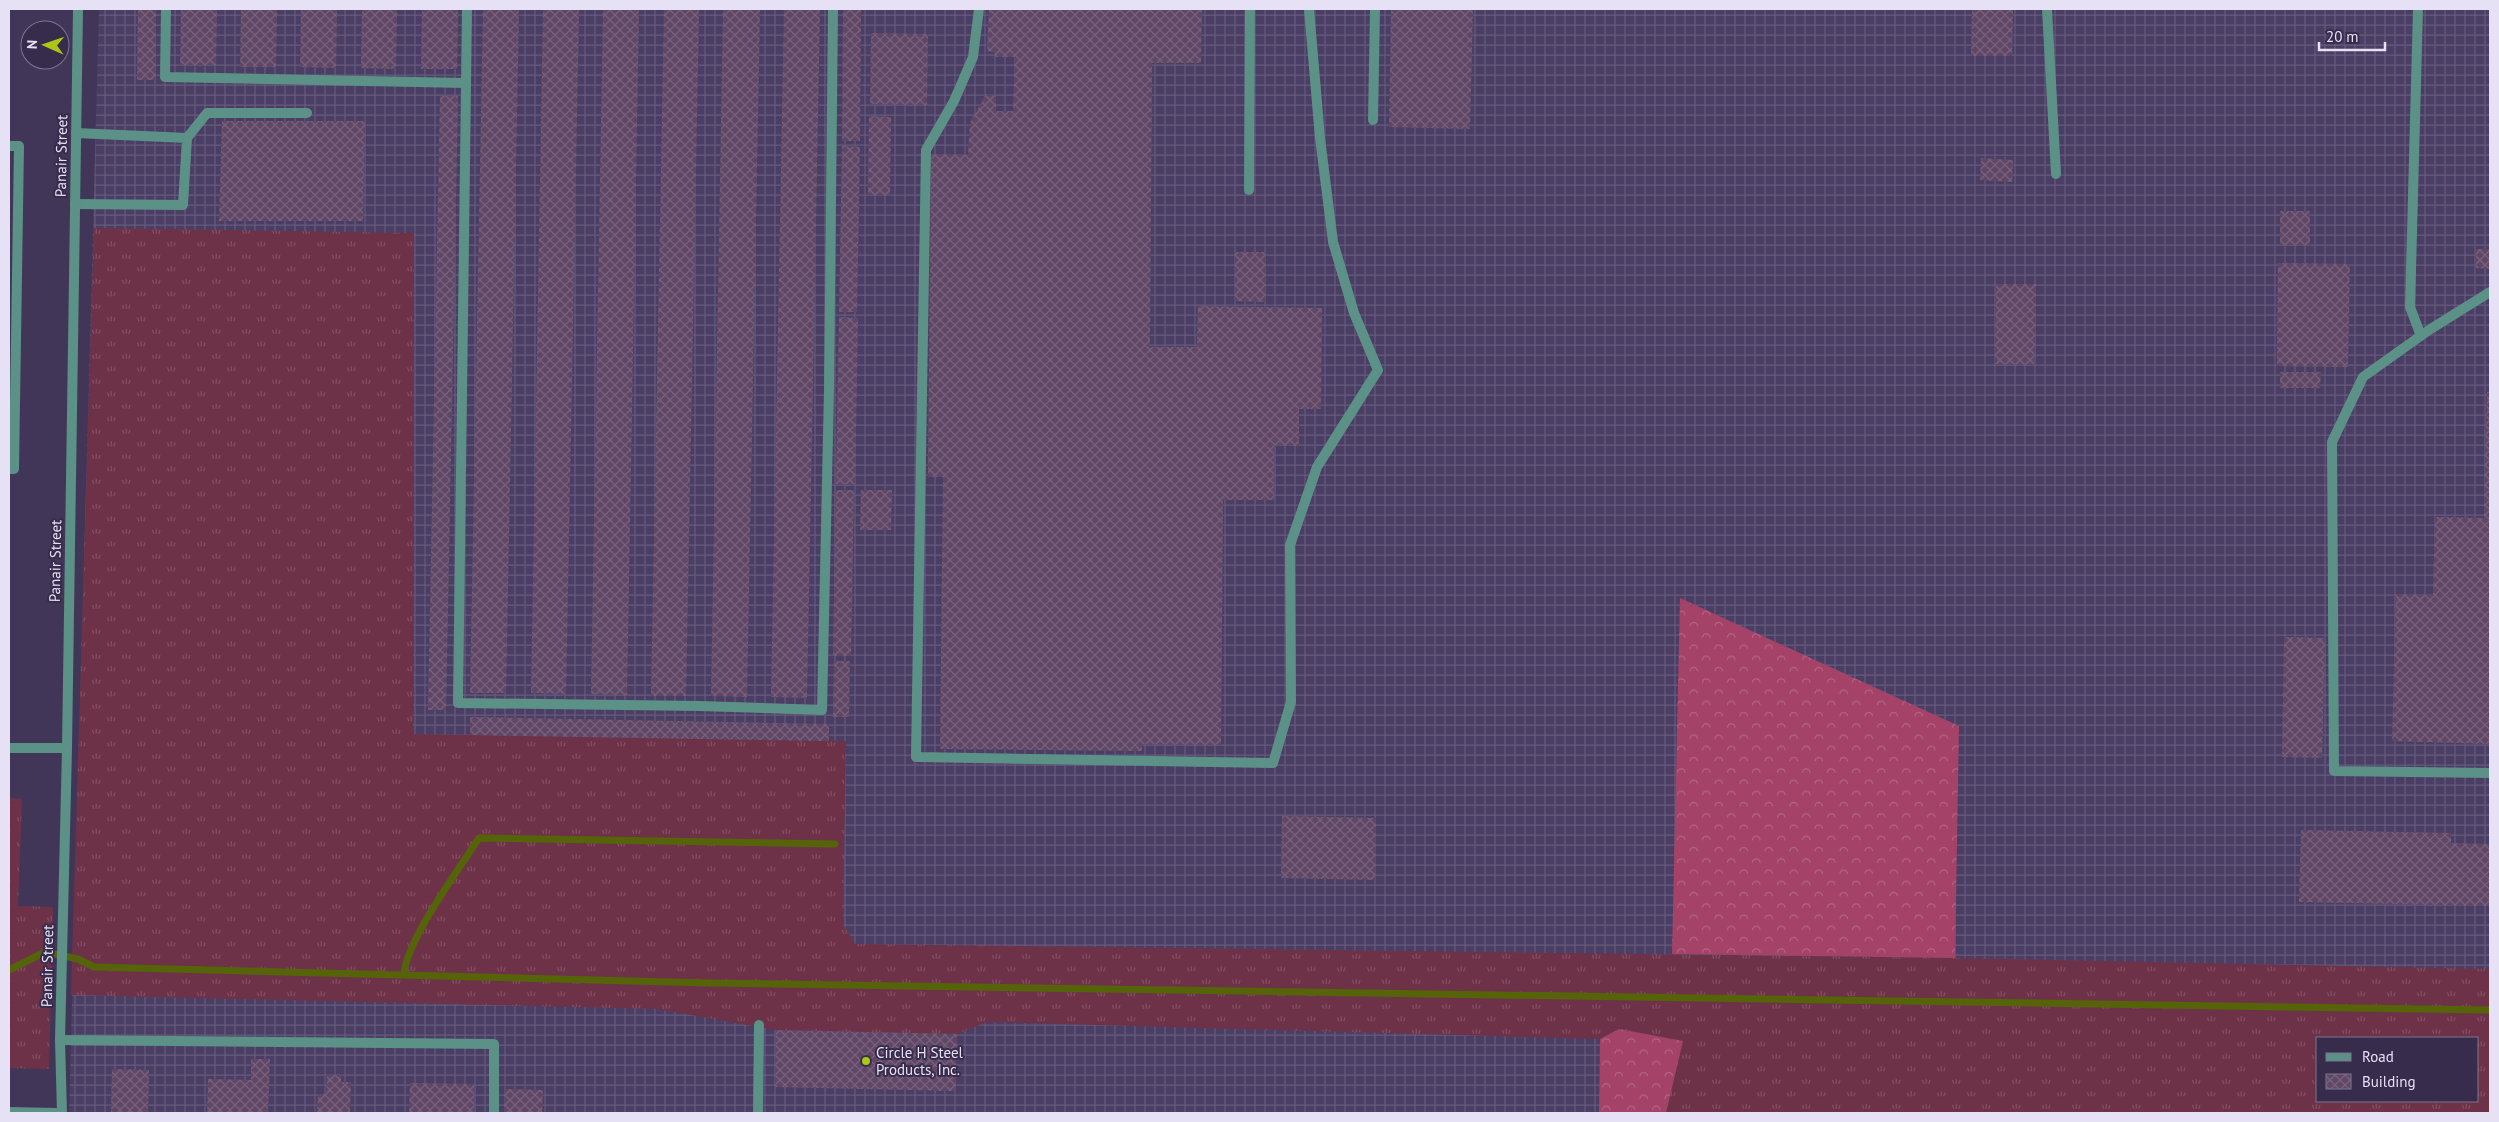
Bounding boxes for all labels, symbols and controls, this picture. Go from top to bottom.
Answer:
north arrow [20,20,70,70]
scale bar [2319,20,2385,52]
text: 20 m [2326,27,2359,46]
text: N [23,40,41,49]
street label: Panair Street [51,115,71,197]
street label: Panair Street [45,520,65,602]
street label: Panair Street [37,925,57,1007]
legend [2316,1037,2479,1102]
place label: Circle H Steel Products, Inc. [876,1043,964,1079]
text: Road [2362,1047,2394,1066]
marker: Circle H Steel Products, Inc. [860,1055,872,1067]
text: Building [2362,1072,2416,1091]

